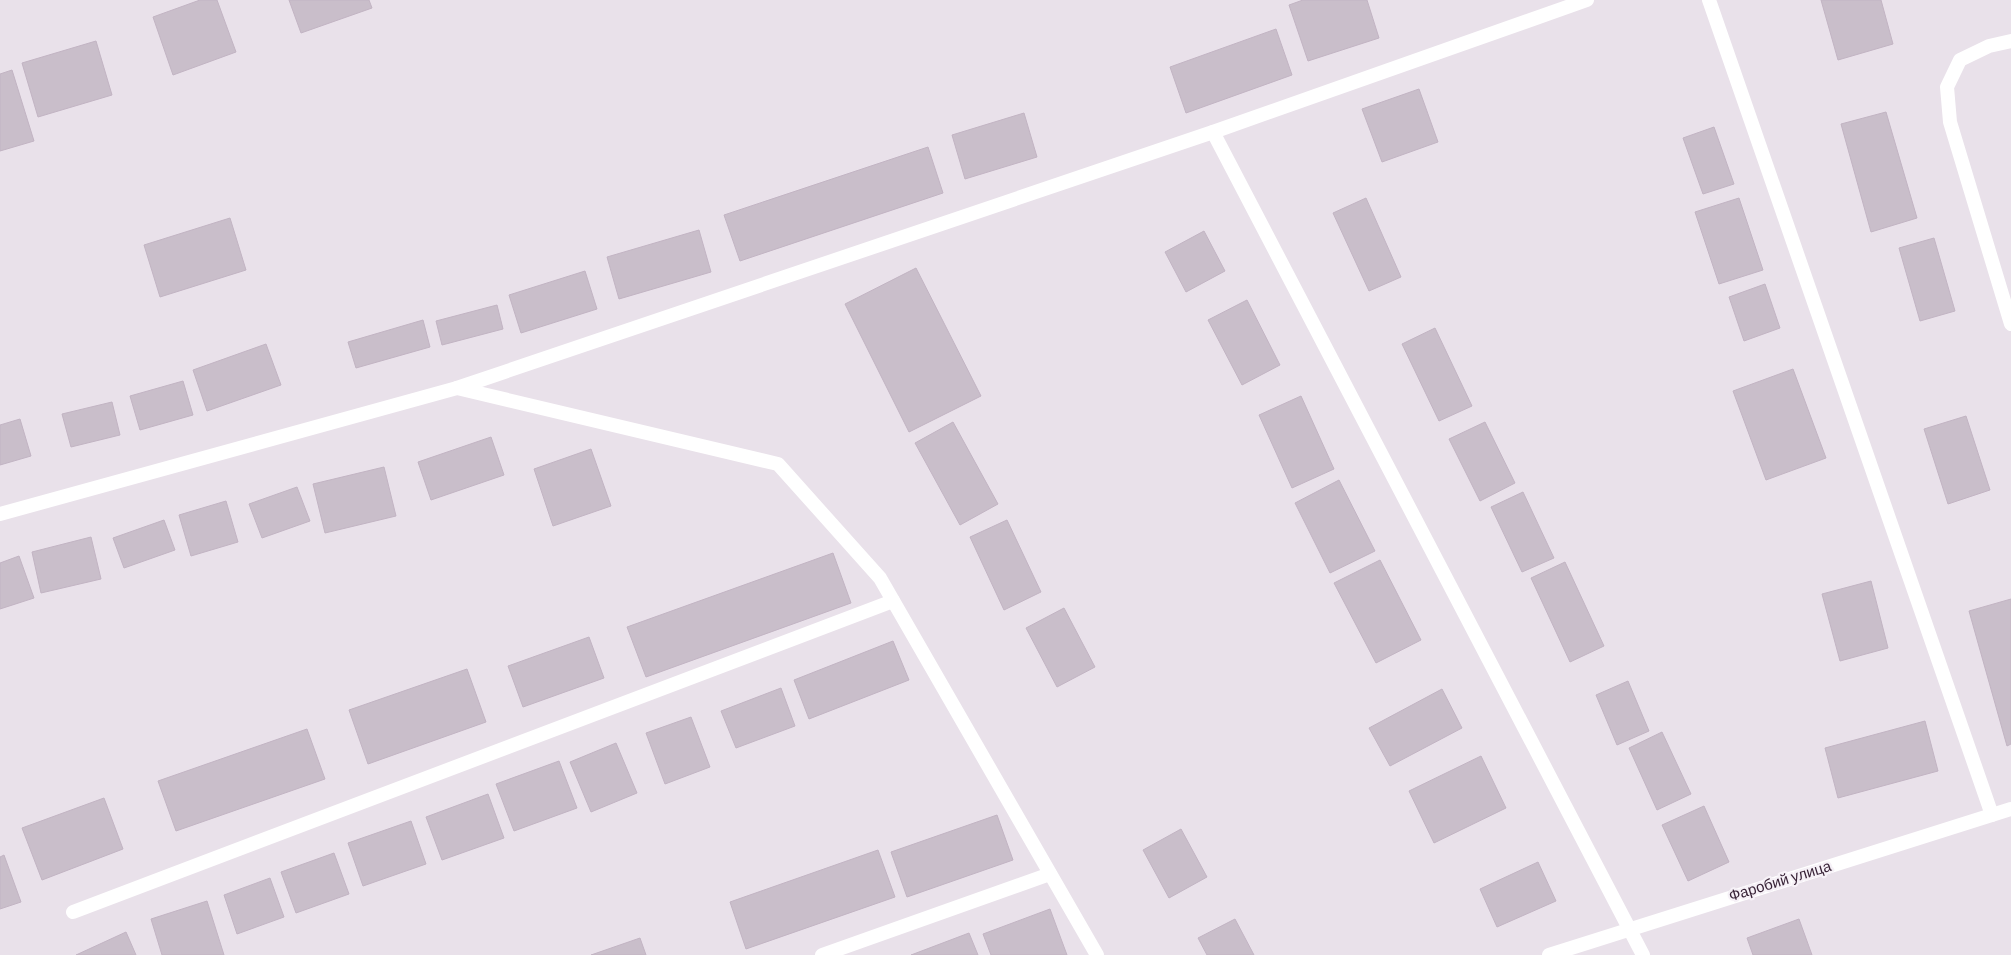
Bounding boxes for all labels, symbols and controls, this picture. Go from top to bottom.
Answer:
street label: Фаробий улица [1727,857,1834,905]

